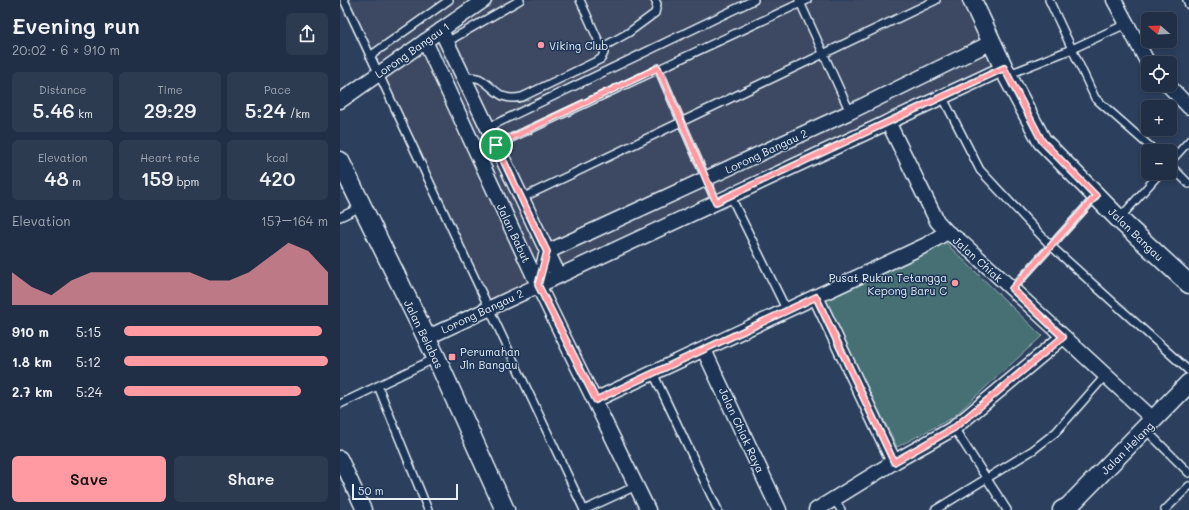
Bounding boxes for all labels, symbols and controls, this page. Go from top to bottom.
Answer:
text: Evening run [12,11,140,40]
north arrow [1141,12,1177,48]
map controls [1141,12,1177,180]
button: share [286,13,328,55]
street label: Lorong Bangau 1 [372,19,452,81]
place label: Viking Club [549,38,608,53]
marker: Viking Club [536,40,546,50]
text: 20:02 · 6 × 910 m [12,41,120,58]
button: locate [1141,56,1177,92]
text: Distance [39,82,86,97]
text: Time [157,82,183,97]
text: Pace [264,82,291,97]
text: 5.46 [32,97,75,123]
text: 29:29 [144,97,196,123]
text: 5:24 [245,97,286,123]
button: + [1141,100,1177,136]
text: km [75,106,93,121]
text: /km [286,106,310,121]
street label: Lorong Bangau 2 [722,125,810,177]
pin [479,128,513,162]
icon: arrive [485,134,507,156]
button: − [1141,144,1177,180]
text: Elevation [38,150,87,165]
text: Heart rate [140,150,200,165]
text: kcal [266,150,288,165]
text: 48 [44,165,69,191]
text: 159 [141,165,173,191]
text: 420 [259,165,295,191]
text: m [69,174,81,189]
text: bpm [173,174,199,189]
street label: Jalan Babut [494,201,534,265]
street label: Jalan Bangau [1105,204,1167,264]
text: Elevation [12,212,70,229]
text: 157–164 m [261,212,328,229]
street label: Jalan Chiak [950,233,1006,285]
place label: Pusat Rukun Tetangga Kepong Baru C [829,270,947,298]
marker: Pusat Rukun Tetangga Kepong Baru C [950,278,960,288]
street label: Lorong Bangau 2 [438,285,526,337]
street label: Jalan Belabas [401,297,447,371]
text: 910 m [12,323,49,340]
text: 5:15 [76,323,101,340]
place label: Perumahan Jln Bangau [460,344,520,372]
marker: Perumahan Jln Bangau [447,352,457,362]
text: 1.8 km [12,353,52,370]
text: 5:12 [76,353,101,370]
text: 2.7 km [12,383,53,400]
text: 5:24 [76,383,102,400]
street label: Jalan Chiak Raya [716,385,768,475]
street label: Jalan Helang [1097,418,1157,478]
button: Save [12,456,166,502]
button: Share [174,456,328,502]
scale bar [352,482,458,501]
text: 50 m [358,483,384,498]

